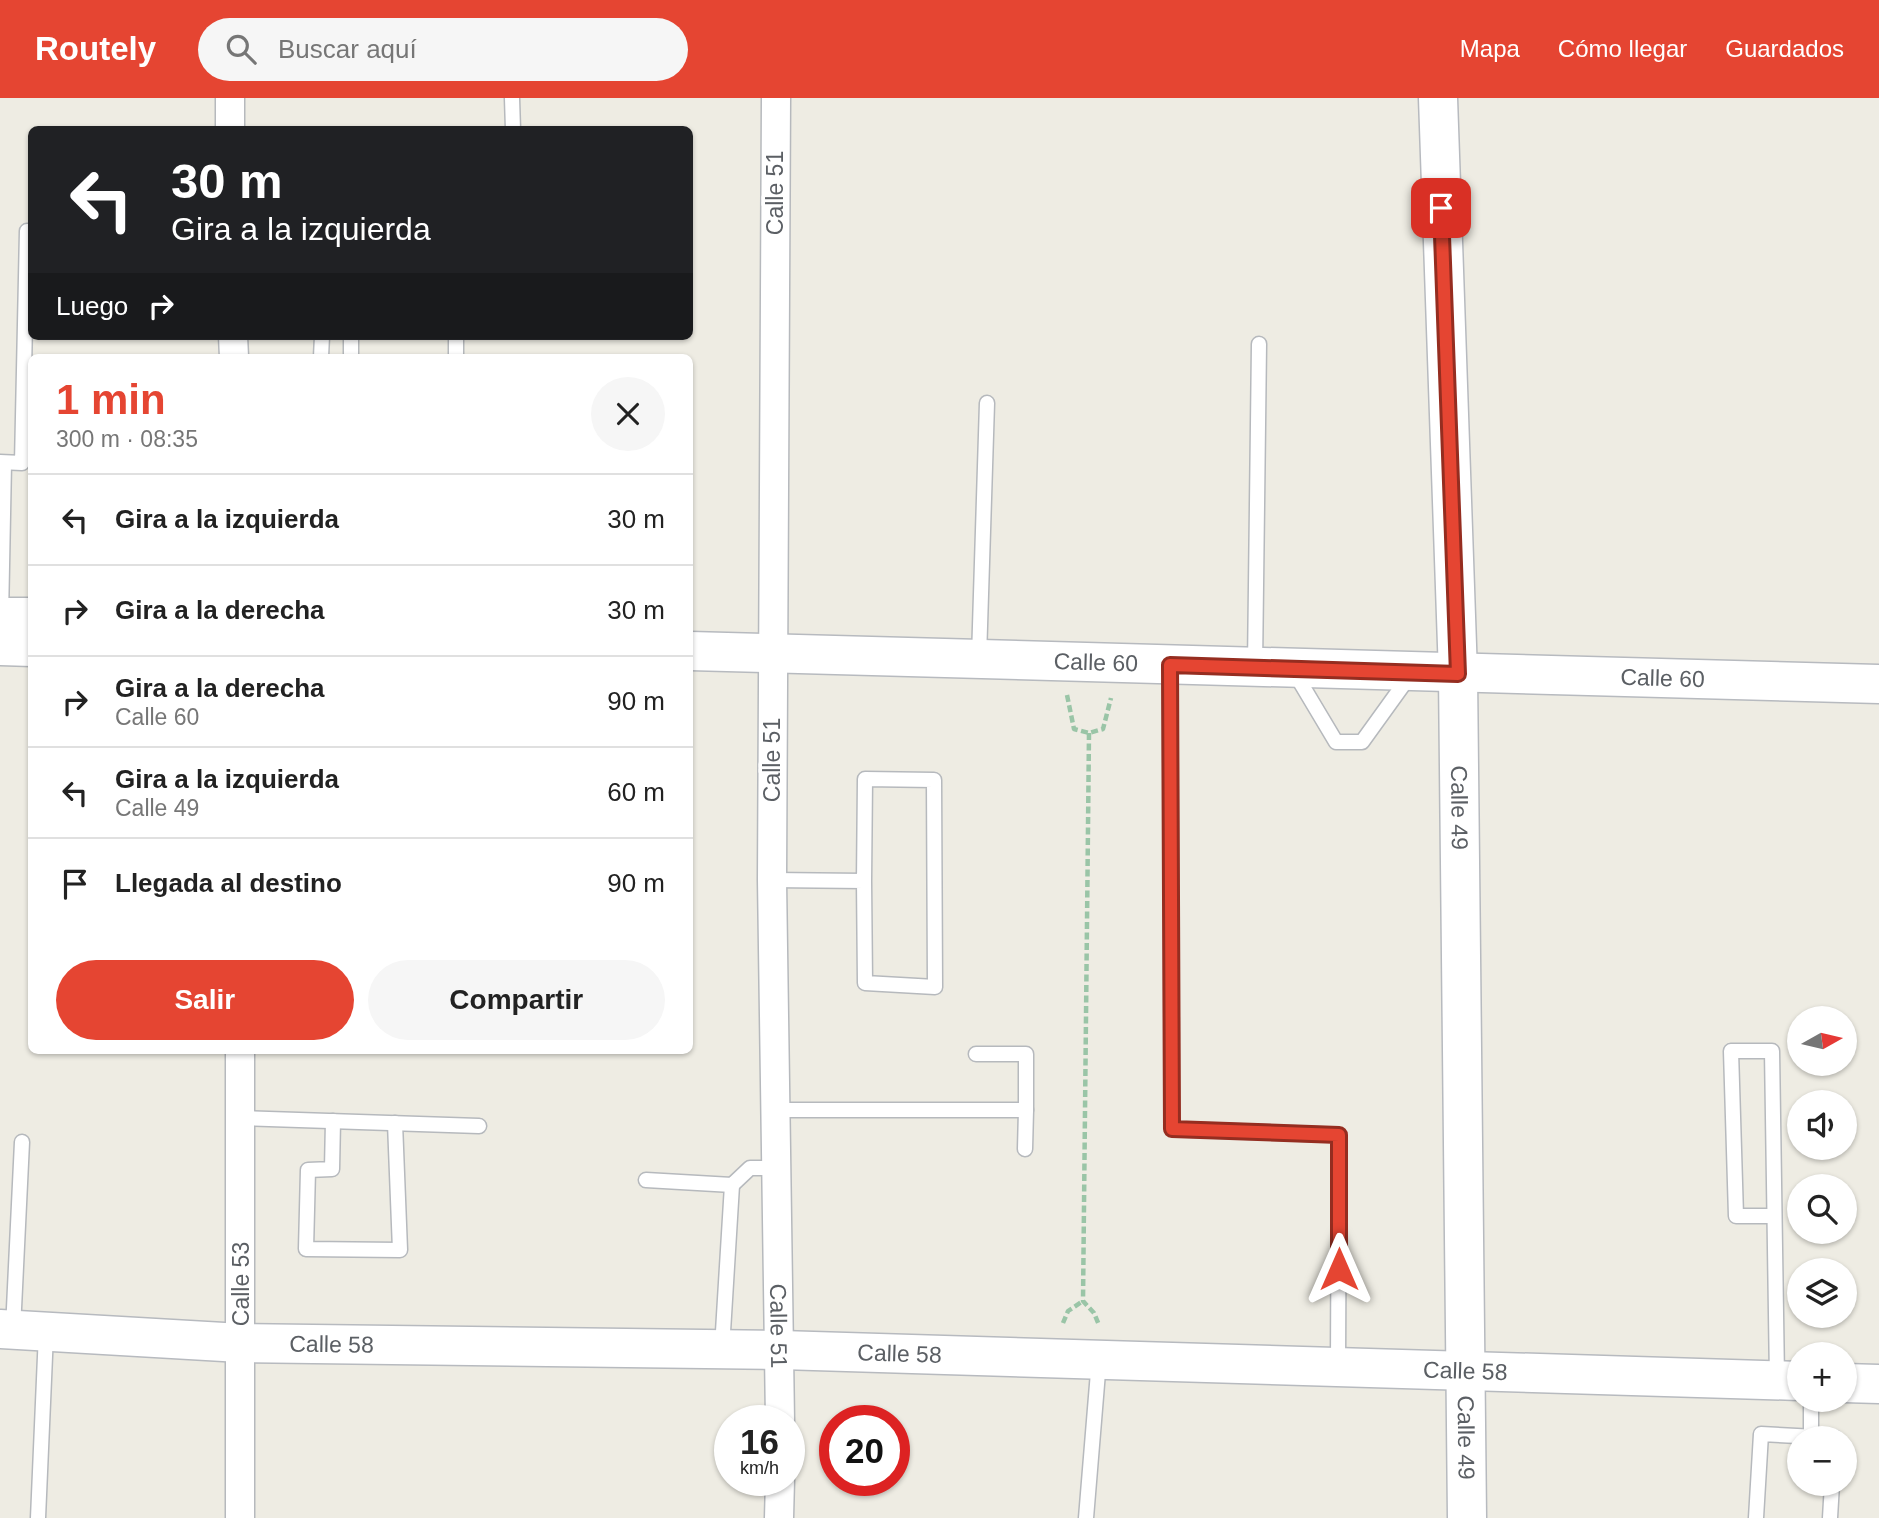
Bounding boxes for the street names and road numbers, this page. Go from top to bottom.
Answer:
street label: Calle 51 [762,151,788,235]
street label: Calle 60 [1053,648,1138,676]
street label: Calle 60 [1620,664,1705,692]
street label: Calle 51 [759,718,785,802]
street label: Calle 49 [1446,765,1473,850]
street label: Calle 53 [228,1242,254,1326]
street label: Calle 51 [765,1284,792,1368]
street label: Calle 58 [289,1331,374,1358]
street label: Calle 58 [857,1339,942,1368]
street label: Calle 58 [1423,1357,1508,1385]
street label: Calle 49 [1453,1395,1480,1480]

